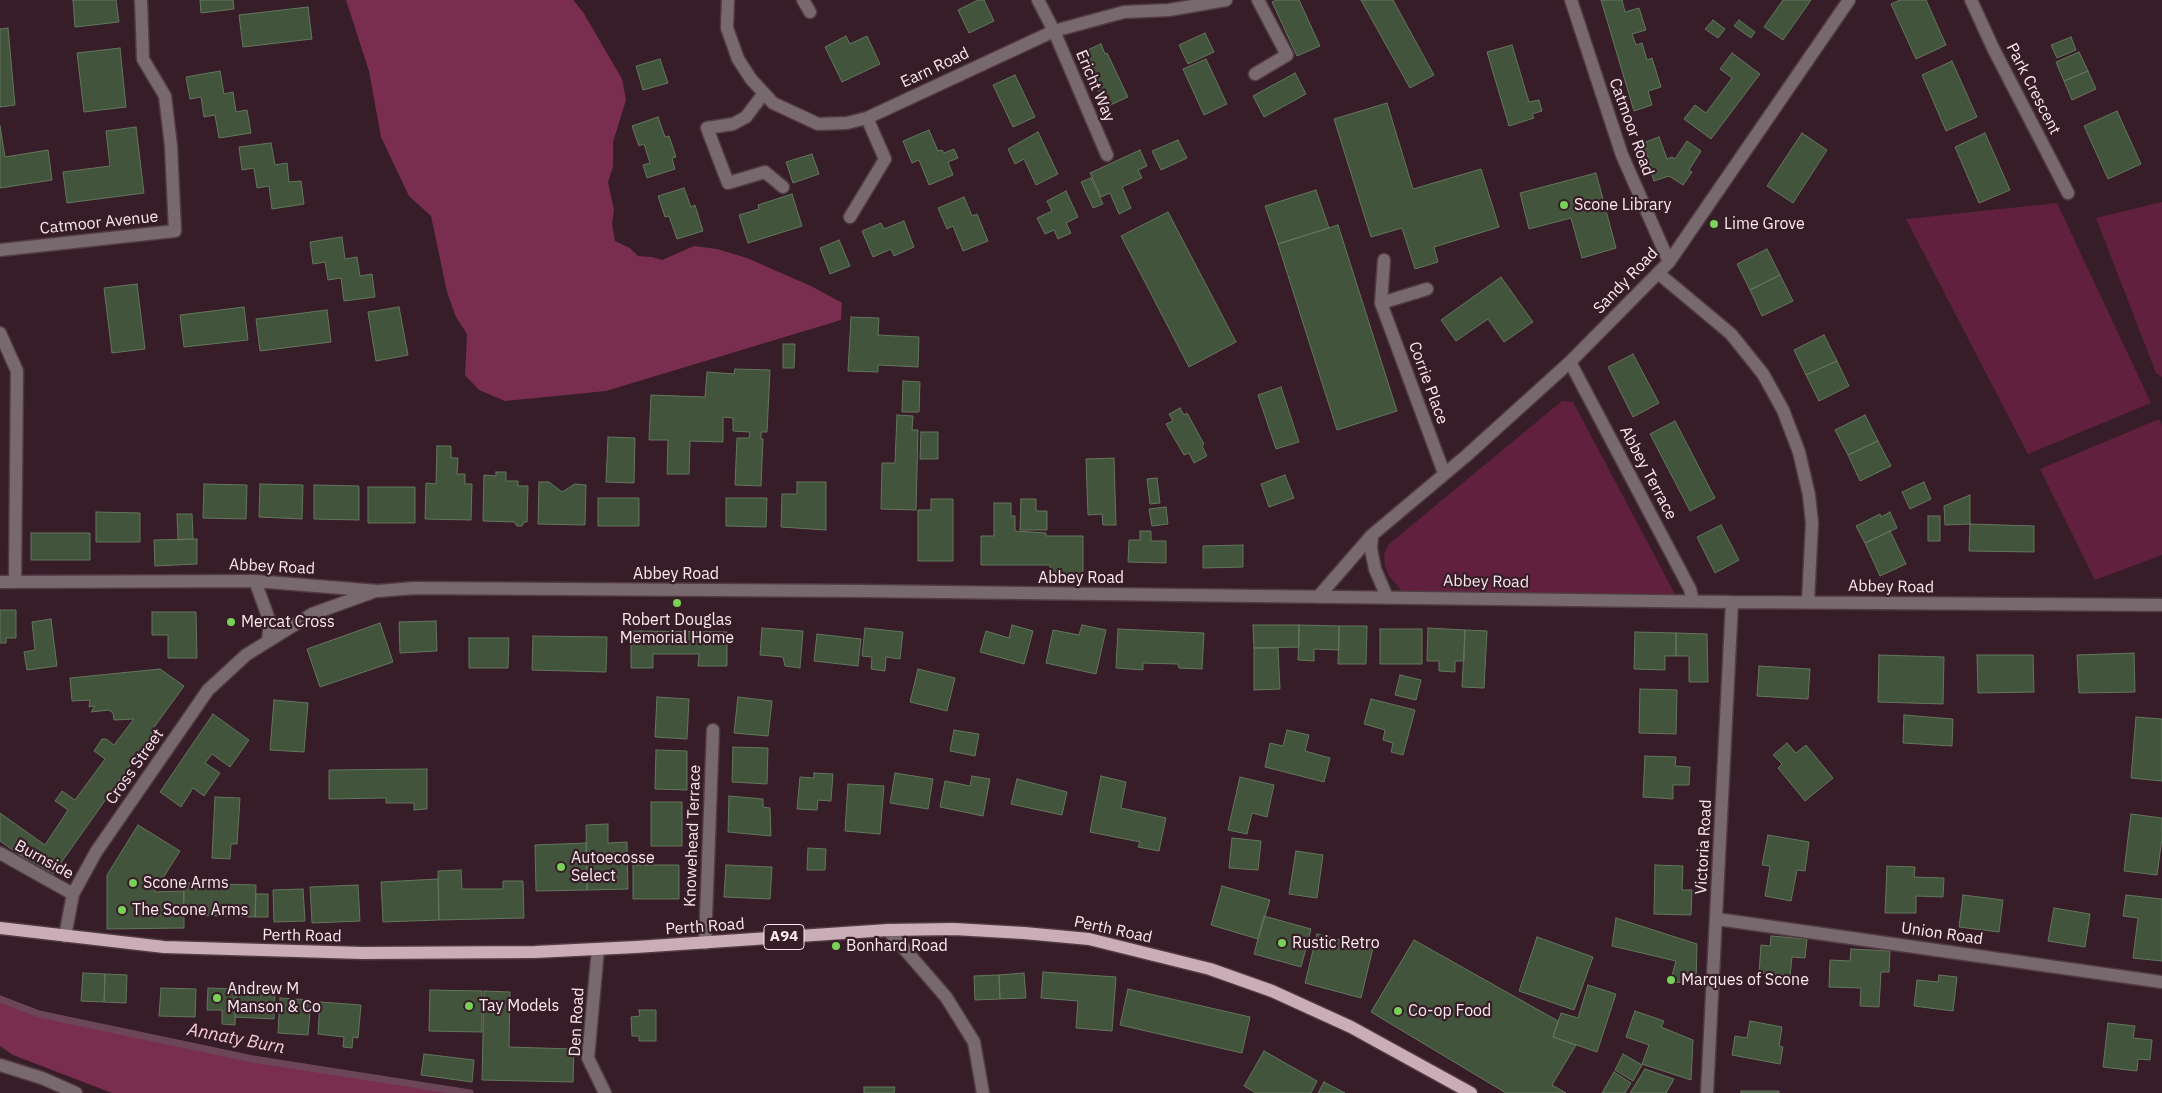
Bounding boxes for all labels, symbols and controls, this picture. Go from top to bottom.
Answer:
street label: Park Crescent [2002,40,2064,138]
street label: Earn Road [898,44,972,92]
street label: Ericht Way [1071,47,1119,125]
street label: Catmoor Road [1604,76,1658,178]
place label: Scone Library [1574,195,1672,215]
marker: Scone Library [1558,199,1570,211]
street label: Catmoor Avenue [39,207,159,239]
place label: Lime Grove [1724,214,1805,234]
marker: Lime Grove [1708,218,1720,230]
street label: Sandy Road [1590,244,1662,318]
street label: Corrie Place [1404,339,1452,427]
street label: Abbey Terrace [1615,423,1681,523]
street label: Abbey Road [229,555,315,579]
street label: Abbey Road [633,564,719,584]
street label: Abbey Road [1038,568,1124,588]
street label: Abbey Road [1443,572,1529,592]
street label: Abbey Road [1848,577,1934,597]
marker: Robert Douglas Memorial Home [671,597,683,609]
place label: Robert Douglas Memorial Home [620,610,734,648]
place label: Mercat Cross [241,612,335,632]
marker: Mercat Cross [225,616,237,628]
street label: Cross Street [102,726,168,808]
street label: Knowehead Terrace [681,765,705,907]
street label: Victoria Road [1692,799,1716,895]
street label: Burnside [11,836,77,884]
place label: Autoecosse Select [571,848,655,886]
marker: Autoecosse Select [555,861,567,873]
place label: Scone Arms [143,873,229,893]
marker: Scone Arms [127,877,139,889]
place label: The Scone Arms [132,900,249,920]
marker: The Scone Arms [116,904,128,916]
street label: Perth Road [1072,912,1154,948]
street label: Perth Road [665,915,745,939]
street label: Union Road [1900,919,1984,949]
road number: A94 [764,924,804,950]
street label: Perth Road [262,926,342,946]
place label: Rustic Retro [1292,933,1380,953]
place label: Bonhard Road [846,936,948,956]
marker: Rustic Retro [1276,937,1288,949]
marker: Bonhard Road [830,940,842,952]
place label: Marques of Scone [1681,970,1809,990]
marker: Marques of Scone [1665,974,1677,986]
place label: Andrew M Manson & Co [227,979,321,1017]
street label: Den Road [566,987,588,1057]
marker: Andrew M Manson & Co [211,992,223,1004]
place label: Tay Models [479,996,559,1016]
marker: Tay Models [463,1000,475,1012]
place label: Co-op Food [1408,1001,1491,1021]
marker: Co-op Food [1392,1005,1404,1017]
water label: Annaty Burn [185,1019,287,1059]

